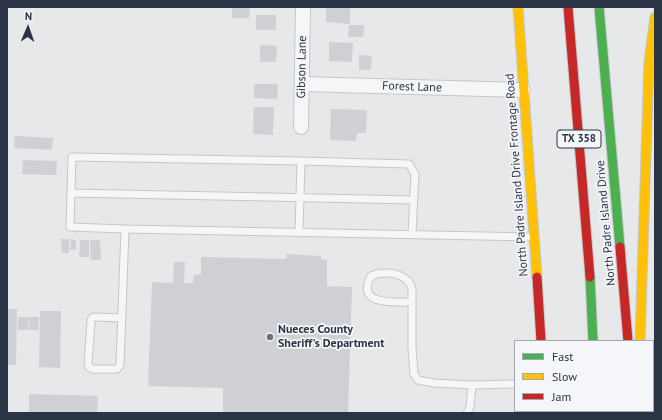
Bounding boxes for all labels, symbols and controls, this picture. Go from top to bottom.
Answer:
north arrow [8,8,48,48]
text: N [25,9,32,23]
street label: Gibson Lane [294,35,310,99]
street label: North Padre Island Drive Frontage Road [503,73,531,277]
street label: Forest Lane [382,79,442,95]
road number: TX 358 [557,130,601,148]
street label: North Padre Island Drive [593,160,619,286]
place label: Nueces County Sheriff's Department [278,323,384,351]
marker: Nueces County Sheriff's Department [265,332,275,342]
legend [514,340,654,412]
text: Fast [552,349,573,364]
text: Slow [552,369,577,384]
text: Jam [552,389,571,404]

